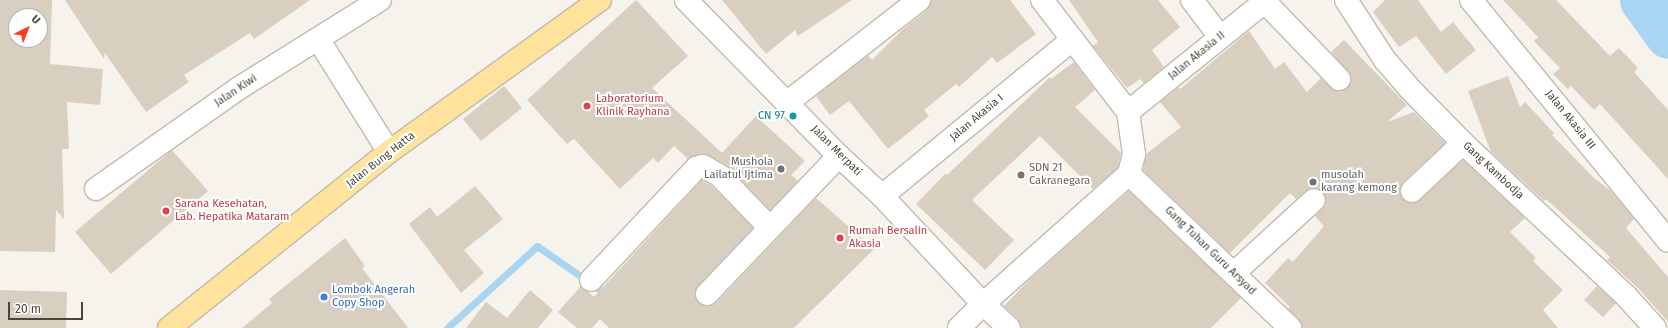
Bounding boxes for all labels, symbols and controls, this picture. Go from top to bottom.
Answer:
north arrow [8,8,48,48]
text: U [29,12,43,27]
street label: Jalan Akasia II [1166,29,1228,83]
street label: Jalan Kiwi [212,72,260,110]
street label: Jalan Akasia III [1542,88,1598,152]
street label: Jalan Akasia I [948,92,1006,144]
place label: Laboratorium Klinik Rayhana [596,93,670,119]
marker: Laboratorium Klinik Rayhana [581,100,593,112]
place label: CN 97 [758,109,785,123]
marker: CN 97 [788,111,798,121]
street label: Jalan Merpati [808,123,864,179]
street label: Jalan Bung Hatta [344,129,418,191]
street label: Gang Kambodja [1460,139,1526,203]
place label: Mushola Lailatul Ijtima [704,156,773,182]
place label: SDN 21 Cakranegara [1029,162,1090,188]
marker: Mushola Lailatul Ijtima [776,164,786,174]
place label: musolah karang kemong [1321,169,1397,195]
marker: SDN 21 Cakranegara [1016,170,1026,180]
marker: musolah karang kemong [1308,177,1318,187]
place label: Sarana Kesehatan, Lab. Hepatika Mataram [175,198,289,224]
street label: Gang Tuhan Guru Arsyad [1162,204,1258,298]
marker: Sarana Kesehatan, Lab. Hepatika Mataram [160,205,172,217]
place label: Rumah Bersalin Akasia [849,225,927,251]
marker: Rumah Bersalin Akasia [834,232,846,244]
place label: Lombok Angerah Copy Shop [332,284,415,310]
marker: Lombok Angerah Copy Shop [319,292,329,302]
scale bar [10,294,85,320]
text: 20 m [15,302,41,316]

